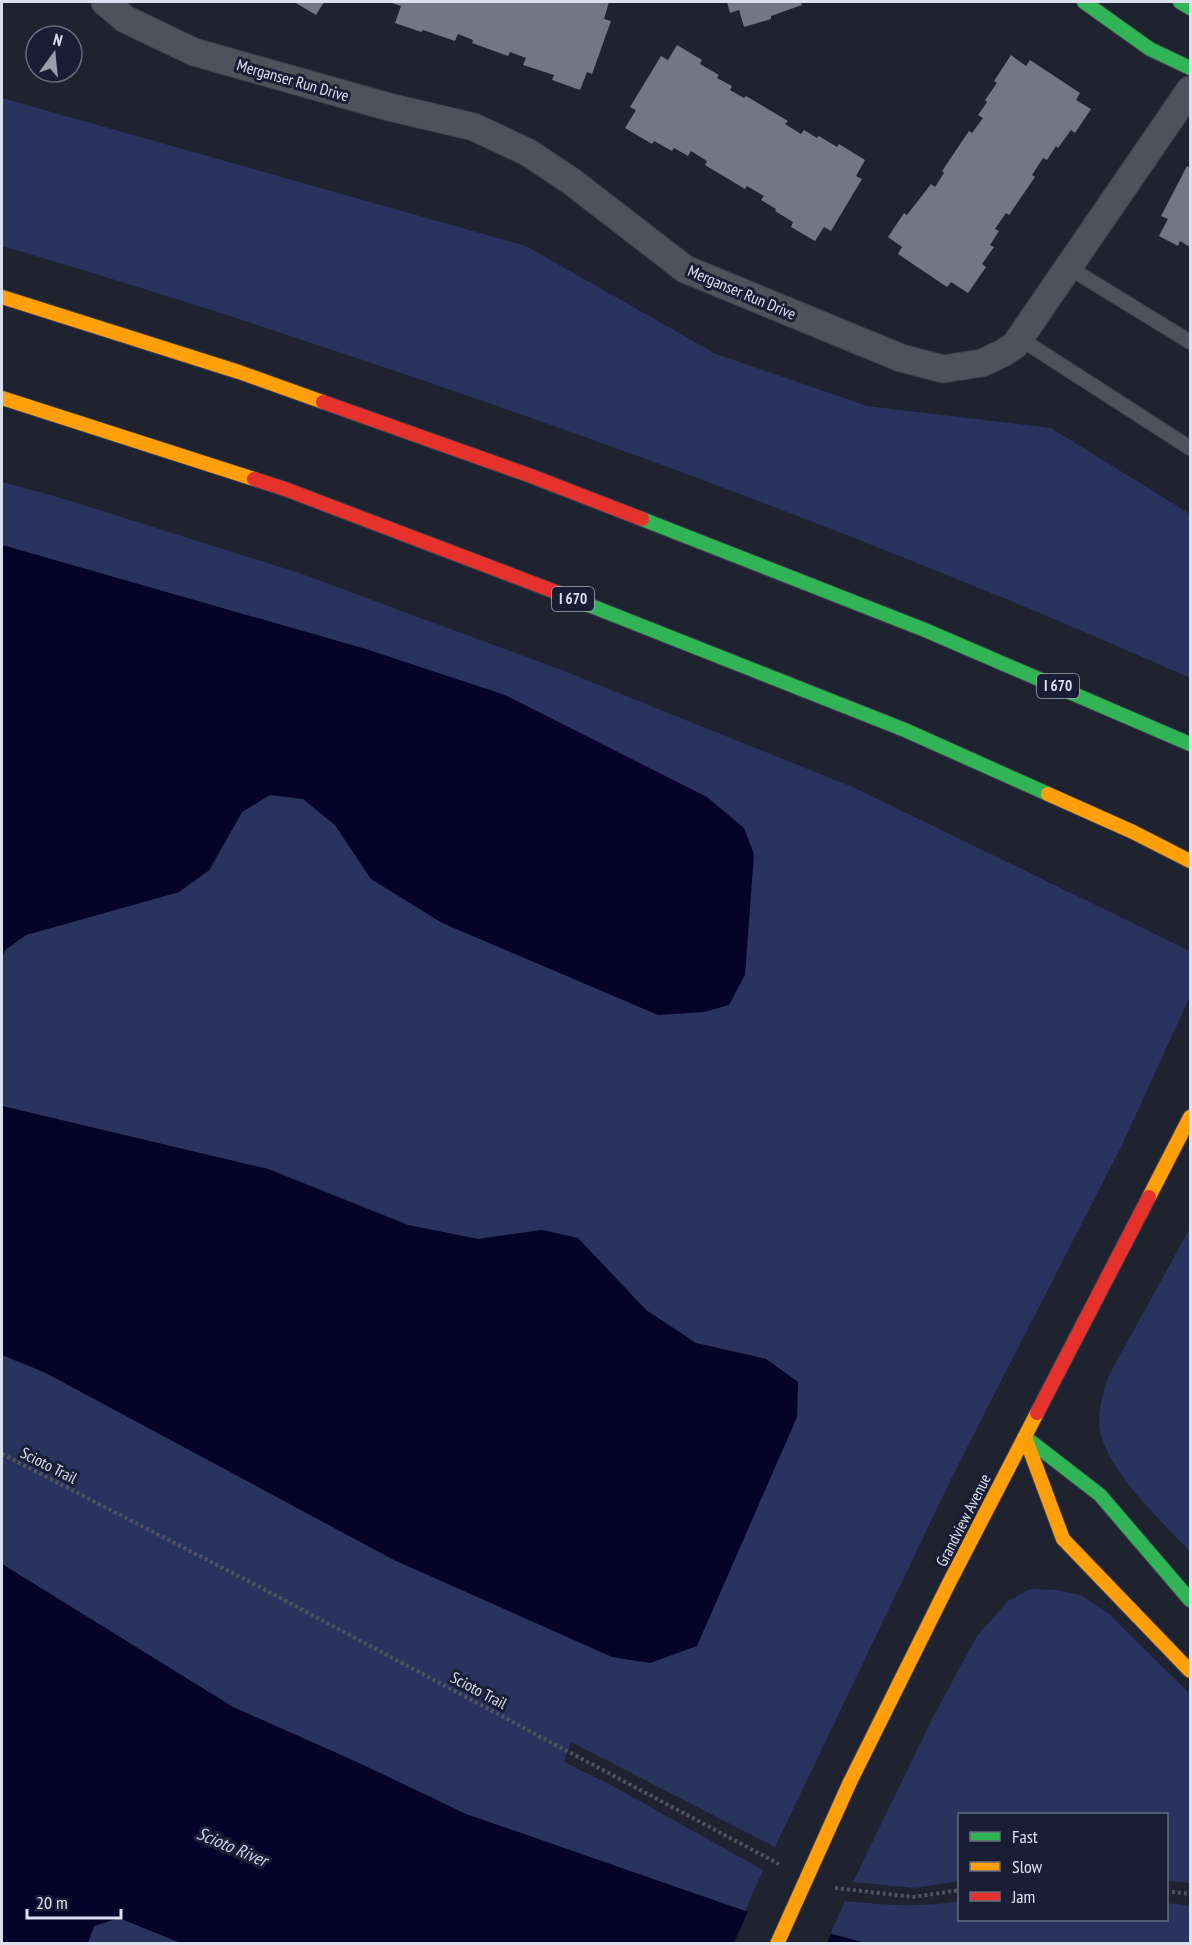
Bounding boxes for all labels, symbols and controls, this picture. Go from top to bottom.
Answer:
north arrow [24,24,84,84]
text: N [51,29,65,50]
street label: Merganser Run Drive [235,54,351,106]
street label: Merganser Run Drive [685,260,799,324]
road number: I 670 [552,587,594,611]
road number: I 670 [1037,674,1079,698]
street label: Scioto Trail [17,1442,81,1488]
street label: Grandview Avenue [931,1470,995,1570]
street label: Scioto Trail [447,1667,511,1713]
legend [958,1813,1168,1921]
water label: Scioto River [194,1821,274,1873]
text: Fast [1012,1825,1038,1848]
text: Slow [1012,1855,1043,1878]
scale bar [27,1882,122,1920]
text: Jam [1011,1885,1035,1908]
text: 20 m [36,1891,68,1914]

